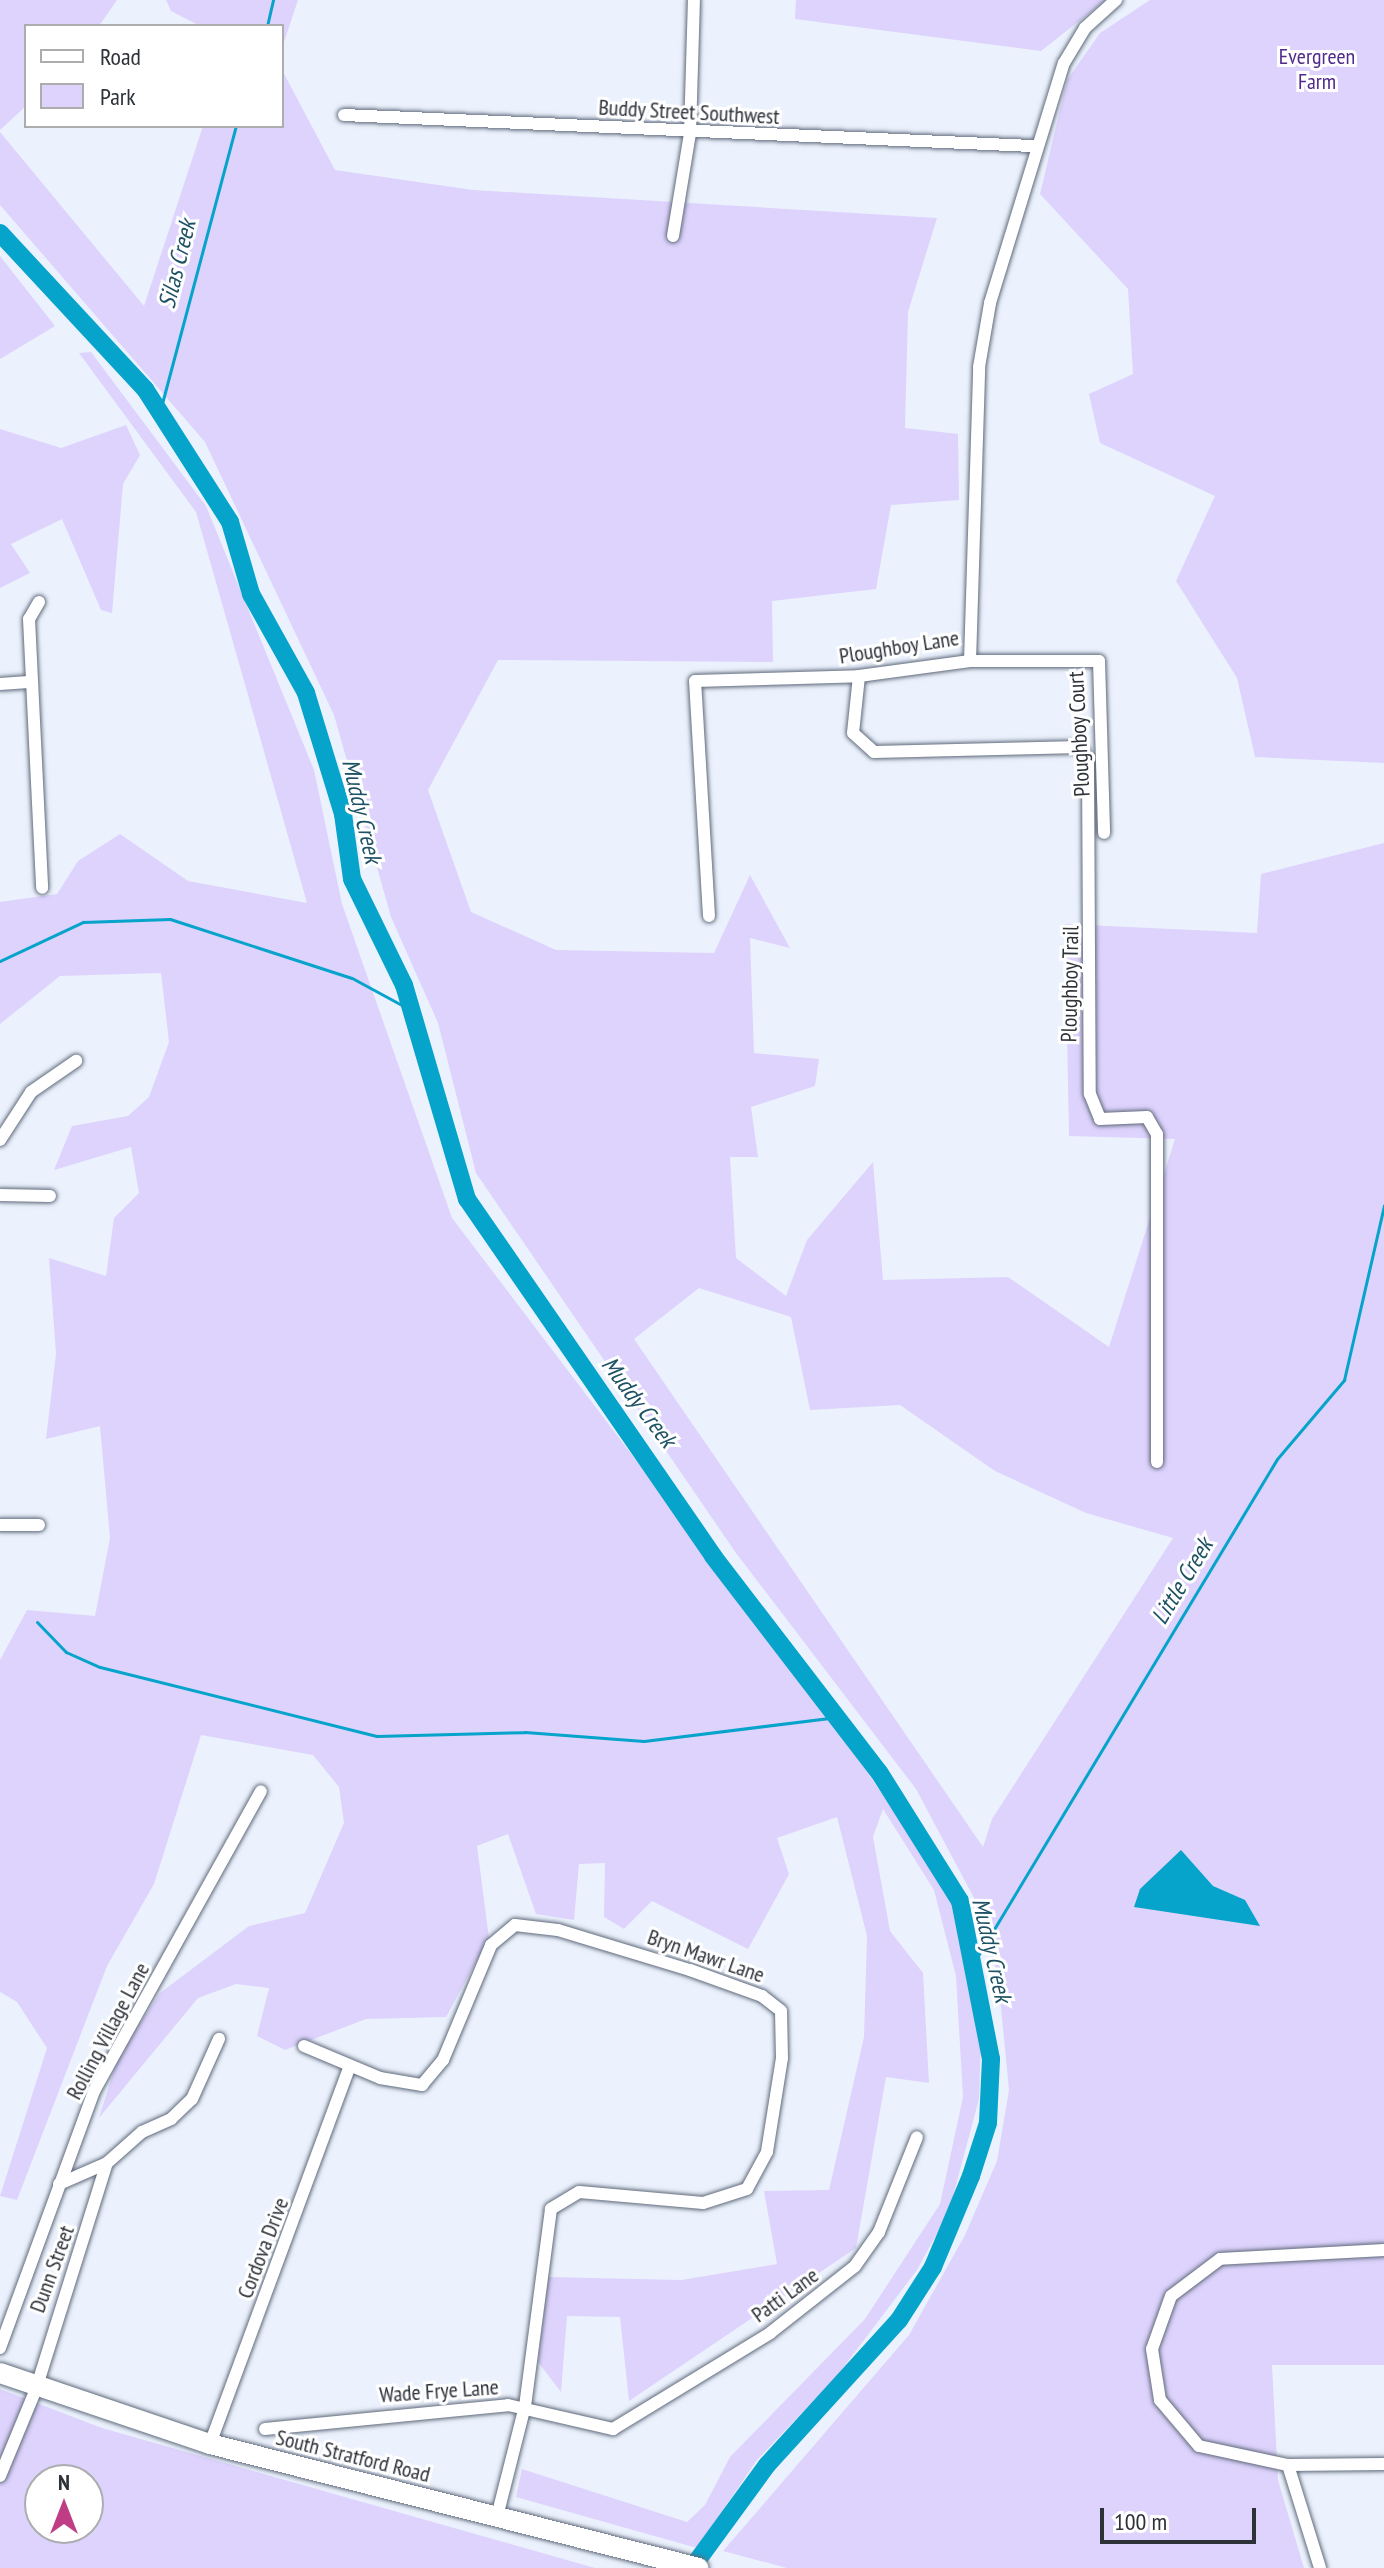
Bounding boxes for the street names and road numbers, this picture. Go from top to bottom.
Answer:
street label: Buddy Street Southwest [598,94,780,130]
street label: Ploughboy Lane [837,624,961,670]
street label: Ploughboy Court [1063,670,1095,798]
street label: Ploughboy Trail [1056,925,1084,1043]
street label: Bryn Mawr Lane [644,1924,768,1988]
street label: Rolling Village Lane [61,1958,155,2104]
street label: Cordova Drive [232,2194,294,2302]
street label: Dunn Street [24,2222,80,2316]
street label: Patti Lane [746,2262,824,2328]
street label: Wade Frye Lane [378,2374,500,2408]
street label: South Stratford Road [273,2424,433,2488]

